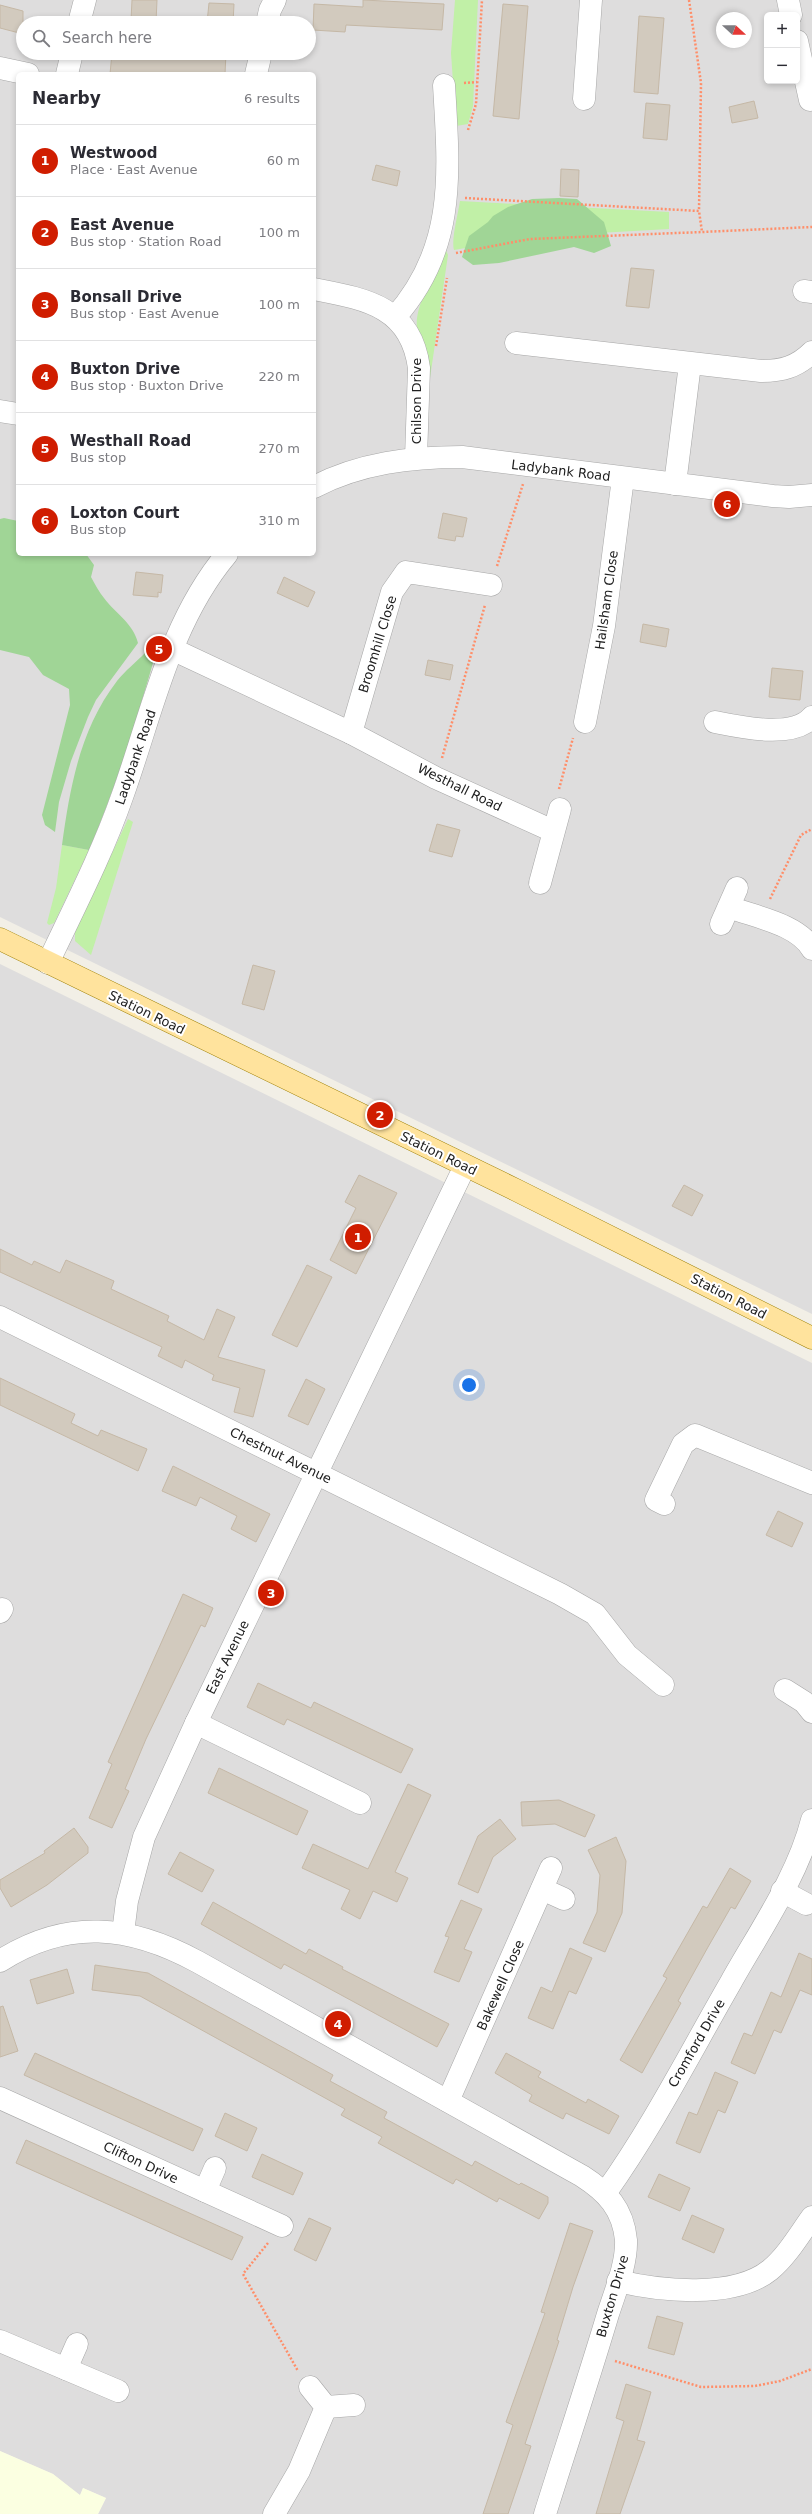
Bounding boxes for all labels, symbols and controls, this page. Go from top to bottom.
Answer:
north arrow [716,12,752,48]
map controls [764,12,800,84]
button: + [764,12,800,48]
search box [16,16,316,60]
icon: search [30,27,52,49]
text: Search here [62,29,152,47]
button: − [764,48,800,84]
text: Nearby [32,88,101,108]
text: 6 results [244,91,300,106]
text: Westwood [70,144,158,162]
text: 1 [40,153,50,168]
text: 60 m [267,153,300,168]
text: Place · East Avenue [70,162,197,177]
text: East Avenue [70,216,174,234]
text: 2 [40,225,50,240]
text: 100 m [258,225,300,240]
text: Bus stop · Station Road [70,234,222,249]
text: Bonsall Drive [70,288,182,306]
text: 3 [40,297,50,312]
text: 100 m [258,297,300,312]
text: Bus stop · East Avenue [70,306,219,321]
street label: Chilson Drive [409,358,424,444]
text: Buxton Drive [70,360,180,378]
text: 4 [40,369,50,384]
text: 220 m [258,369,300,384]
text: Bus stop · Buxton Drive [70,378,223,393]
text: Westhall Road [70,432,191,450]
text: 5 [40,441,50,456]
text: 270 m [258,441,300,456]
text: Bus stop [70,450,126,465]
street label: Ladybank Road [510,457,611,484]
pin: 6 [714,489,740,519]
text: Loxton Court [70,504,179,522]
text: 6 [40,513,50,528]
text: 310 m [258,513,300,528]
text: Bus stop [70,522,126,537]
street label: Hailsham Close [592,549,621,651]
street label: Broomhill Close [356,594,399,695]
pin: 5 [146,634,172,664]
street label: Ladybank Road [112,707,159,807]
street label: Westhall Road [415,761,504,814]
street label: Station Road [106,988,187,1037]
pin: 2 [367,1100,393,1130]
street label: Station Road [398,1129,479,1178]
pin: 1 [345,1222,371,1252]
street label: Station Road [688,1271,769,1322]
your location [459,1375,479,1395]
street label: Chestnut Avenue [228,1424,334,1487]
pin: 3 [258,1578,284,1608]
street label: East Avenue [203,1618,252,1697]
street label: Bakewell Close [474,1938,527,2033]
street label: Cromford Drive [665,1996,728,2090]
pin: 4 [325,2009,351,2039]
street label: Clifton Drive [101,2139,181,2186]
street label: Buxton Drive [594,2253,631,2339]

